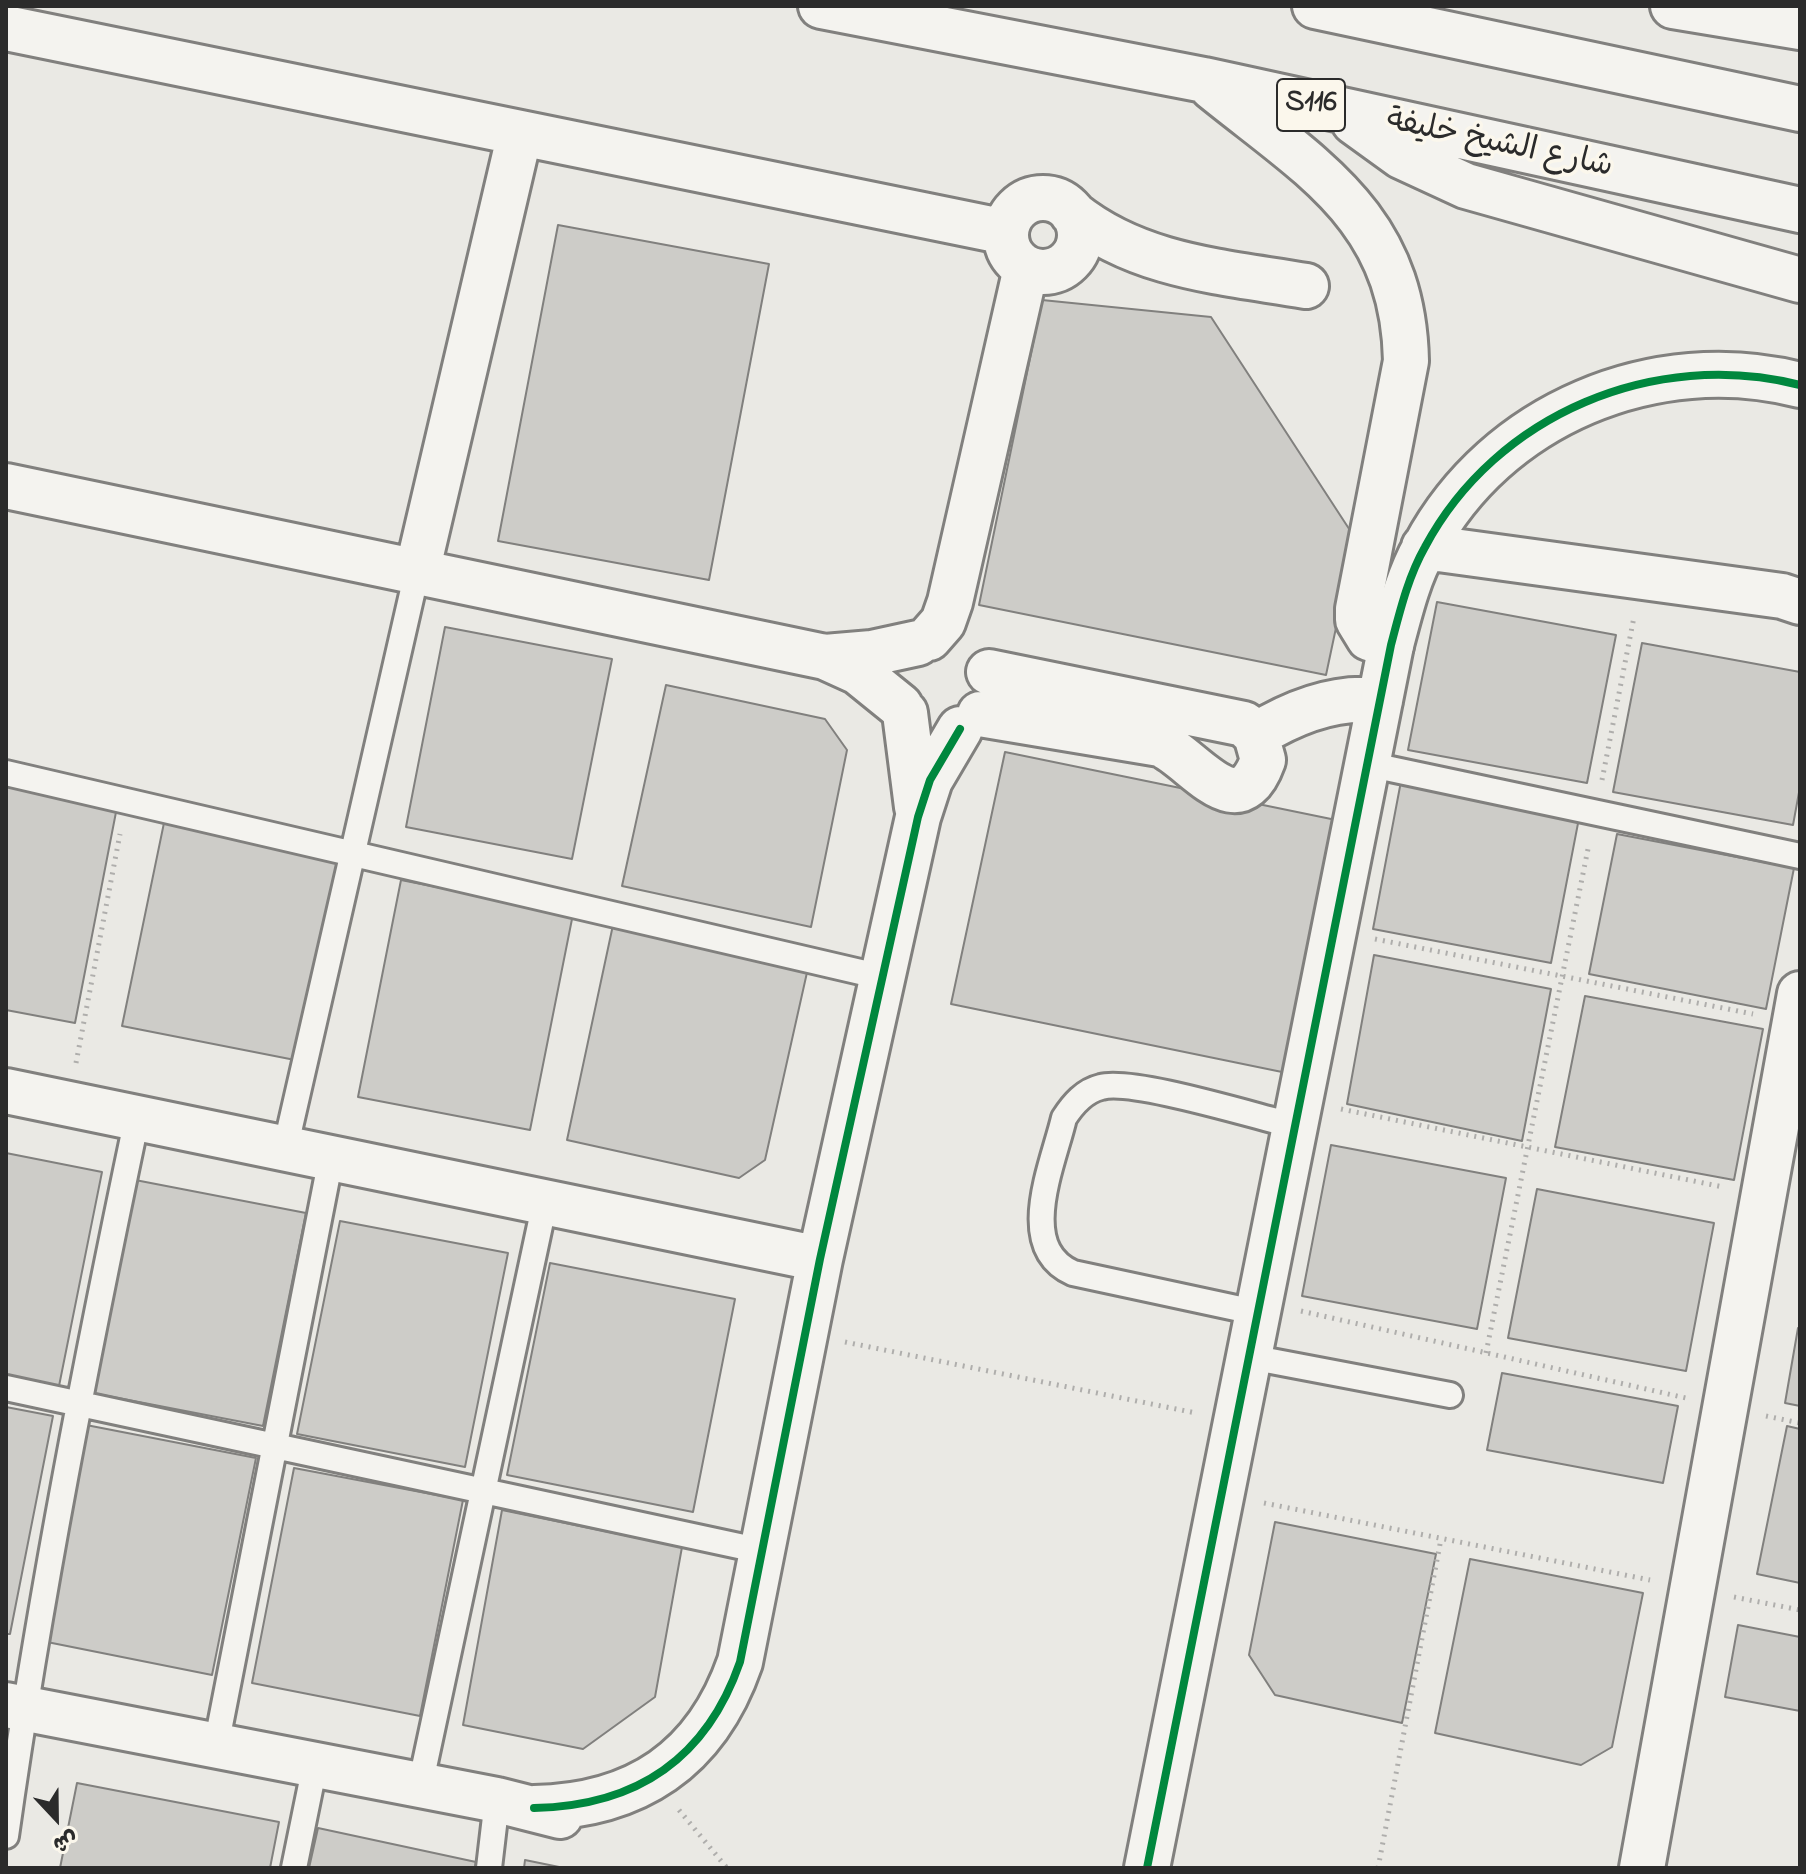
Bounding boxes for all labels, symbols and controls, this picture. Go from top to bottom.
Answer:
road number: S116 [1277,79,1345,131]
street label: شارع الشيخ خليفة [1382,103,1616,189]
north arrow [16,1778,96,1858]
text: ش [48,1821,82,1860]

